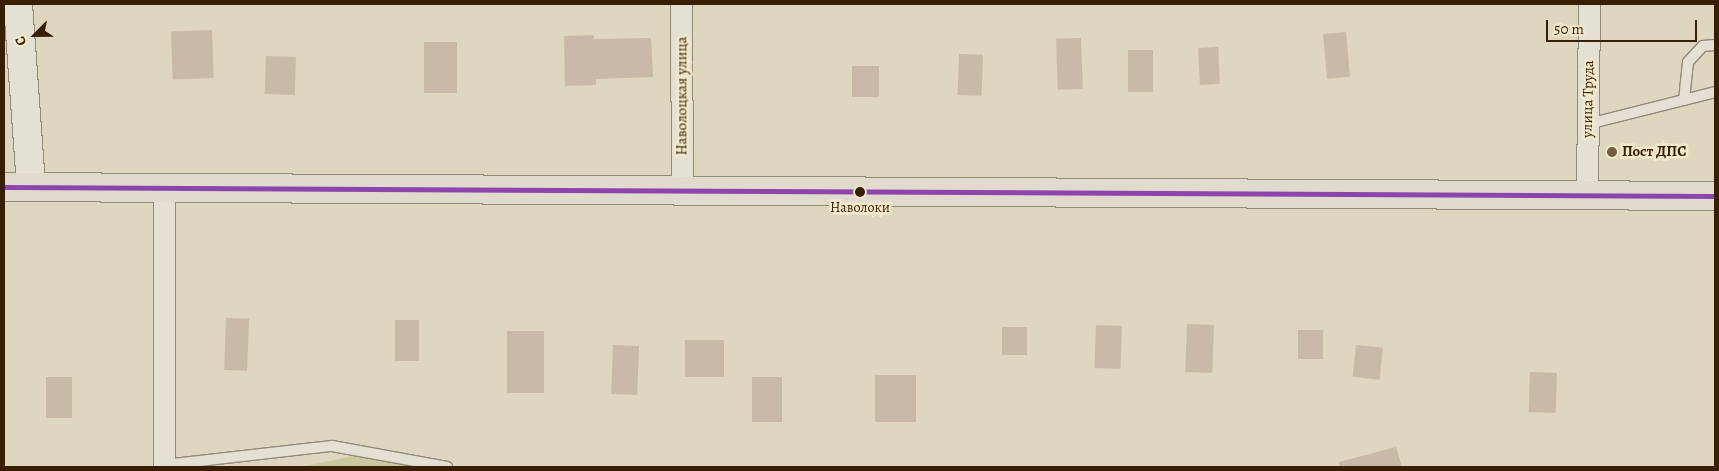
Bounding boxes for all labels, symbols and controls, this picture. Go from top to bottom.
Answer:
north arrow [10,10,60,60]
scale bar [1549,10,1700,42]
text: 50 m [1554,19,1584,39]
text: С [10,33,31,49]
street label: Наволоцкая улица [673,37,691,155]
street label: улица Труда [1578,60,1598,138]
place label: Пост ДПС [1622,143,1686,161]
marker: Пост ДПС [1606,146,1618,158]
marker: Наволоки [855,187,865,197]
place label: Наволоки [830,200,890,216]

